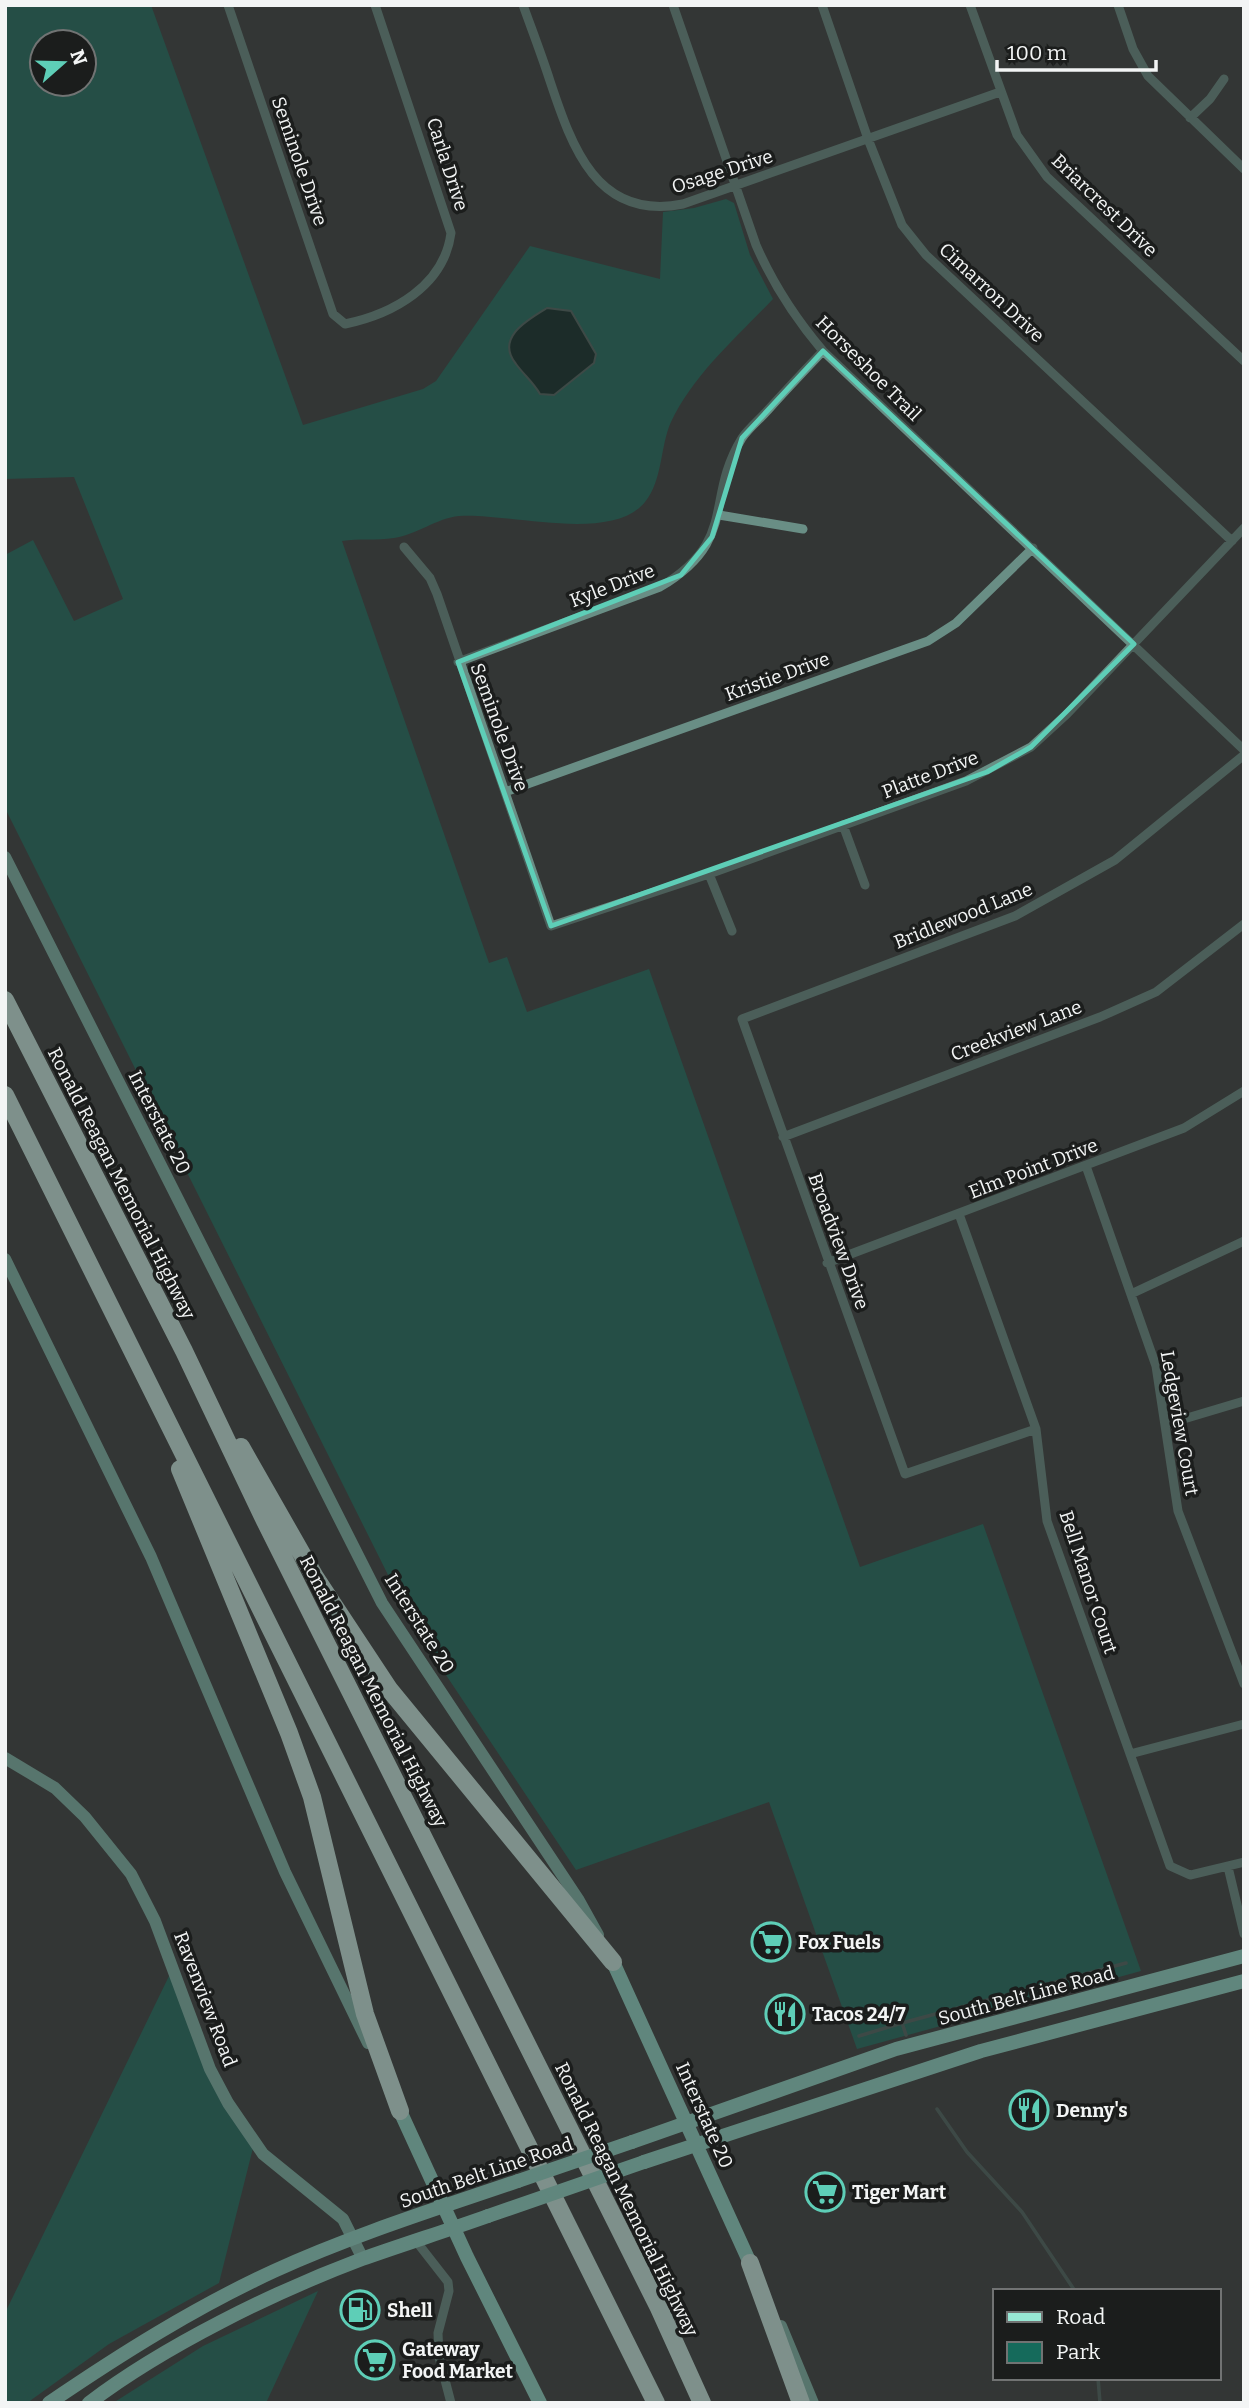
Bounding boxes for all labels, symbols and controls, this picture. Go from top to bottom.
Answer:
north arrow [28,28,98,98]
scale bar [997,28,1156,72]
text: 100 m [1007,40,1067,66]
text: N [65,47,92,68]
street label: Seminole Drive [267,94,332,229]
street label: Carla Drive [422,115,473,214]
street label: Osage Drive [669,144,776,199]
street label: Briarcrest Drive [1047,149,1162,262]
street label: Cimarron Drive [934,238,1049,347]
street label: Horseshoe Trail [811,311,926,426]
street label: Kyle Drive [567,559,658,612]
street label: Kristie Drive [722,647,833,706]
street label: Seminole Drive [466,660,533,794]
street label: Platte Drive [879,746,982,803]
street label: Bridlewood Lane [891,877,1036,954]
street label: Creekview Lane [947,995,1085,1066]
street label: Ronald Reagan Memorial Highway [43,1043,201,1324]
street label: Interstate 20 [124,1066,196,1178]
street label: Elm Point Drive [965,1133,1101,1204]
street label: Broadview Drive [803,1170,874,1313]
street label: Ledgeview Court [1155,1349,1204,1497]
street label: Bell Manor Court [1055,1508,1123,1657]
street label: Ronald Reagan Memorial Highway [295,1551,453,1832]
street label: Interstate 20 [380,1569,459,1677]
supermarket icon: Fox Fuels [750,1921,792,1963]
street label: Ravenview Road [169,1928,242,2070]
place label: Fox Fuels [798,1931,881,1954]
street label: South Belt Line Road [936,1961,1117,2030]
restaurant icon: Tacos 24/7 [764,1993,806,2035]
place label: Tacos 24/7 [812,2003,906,2026]
street label: Ronald Reagan Memorial Highway [550,2058,703,2341]
street label: Interstate 20 [671,2059,738,2172]
restaurant icon: Denny's [1008,2089,1050,2131]
place label: Denny's [1056,2099,1128,2122]
street label: South Belt Line Road [397,2132,576,2213]
supermarket icon: Tiger Mart [804,2171,846,2213]
place label: Tiger Mart [852,2181,947,2204]
fuel station icon: Shell [339,2289,381,2331]
legend [993,2289,1221,2380]
place label: Shell [387,2299,433,2322]
text: Road [1056,2304,1105,2330]
place label: Gateway Food Market [402,2338,513,2383]
supermarket icon: Gateway Food Market [354,2339,396,2381]
text: Park [1056,2339,1100,2365]

